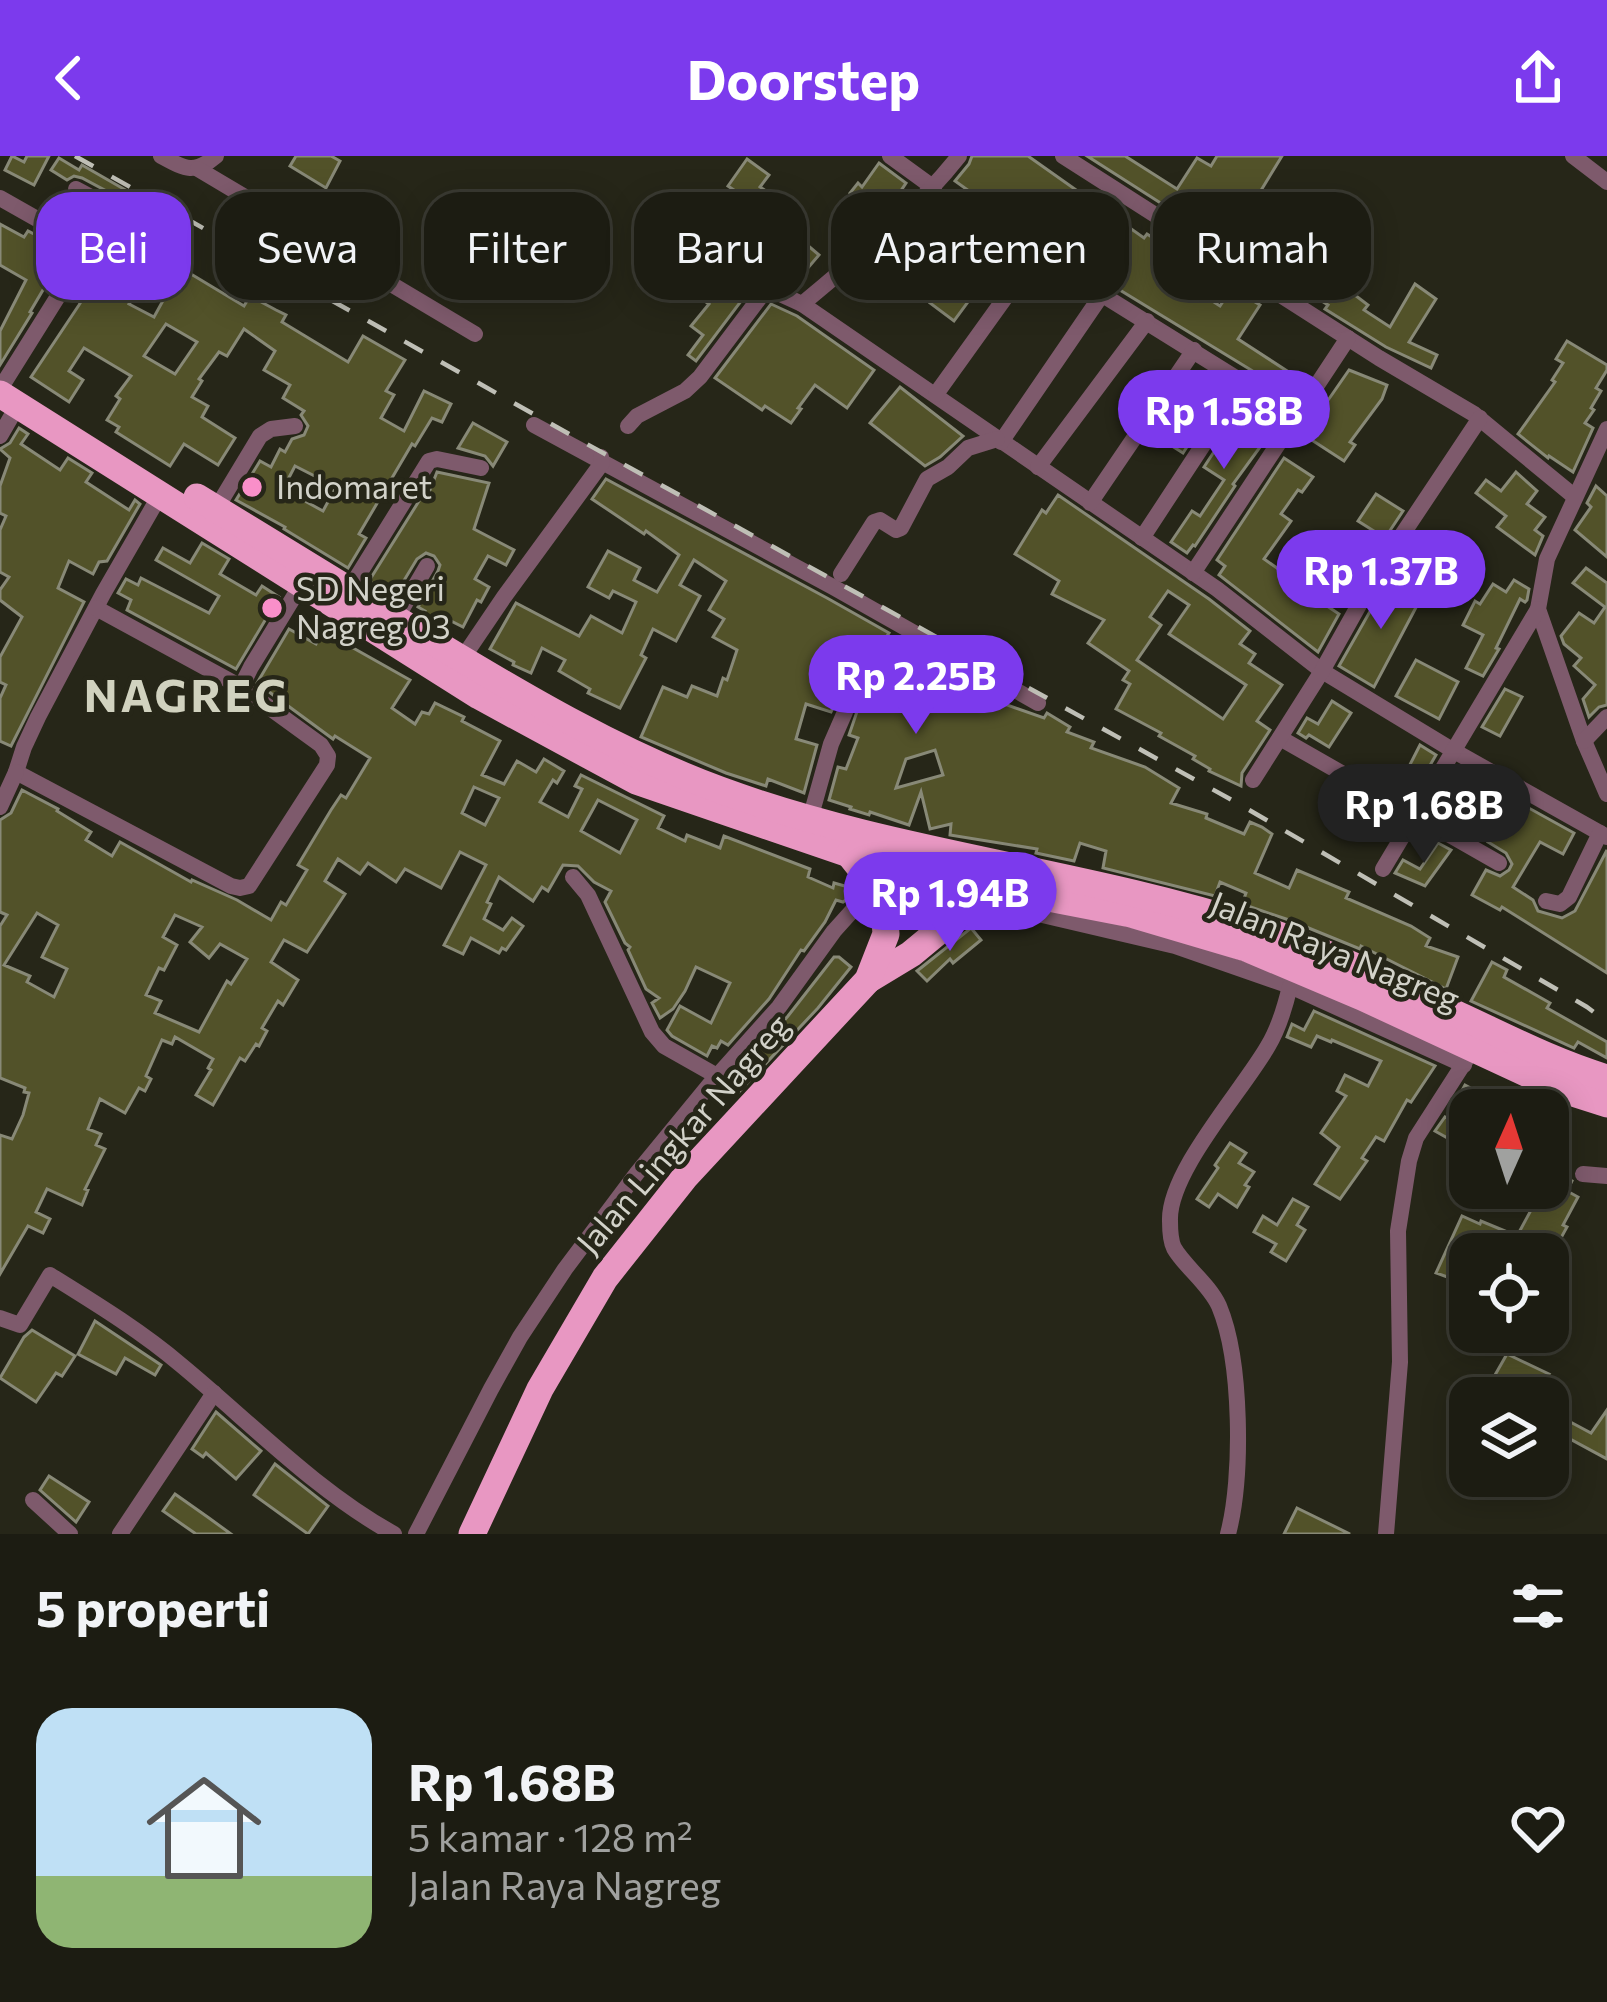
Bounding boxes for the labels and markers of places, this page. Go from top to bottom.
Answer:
pin: Rp 1.58B [1100,370,1348,472]
place label: Indomaret [276,465,432,506]
marker: Indomaret [239,474,265,500]
pin: Rp 1.37B [1257,530,1505,632]
place label: SD Negeri Nagreg 03 [296,567,451,646]
marker: SD Negeri Nagreg 03 [259,595,285,621]
pin: Rp 2.25B [792,635,1040,737]
pin: Rp 1.68B [1300,764,1548,866]
pin: Rp 1.94B [826,852,1074,954]

